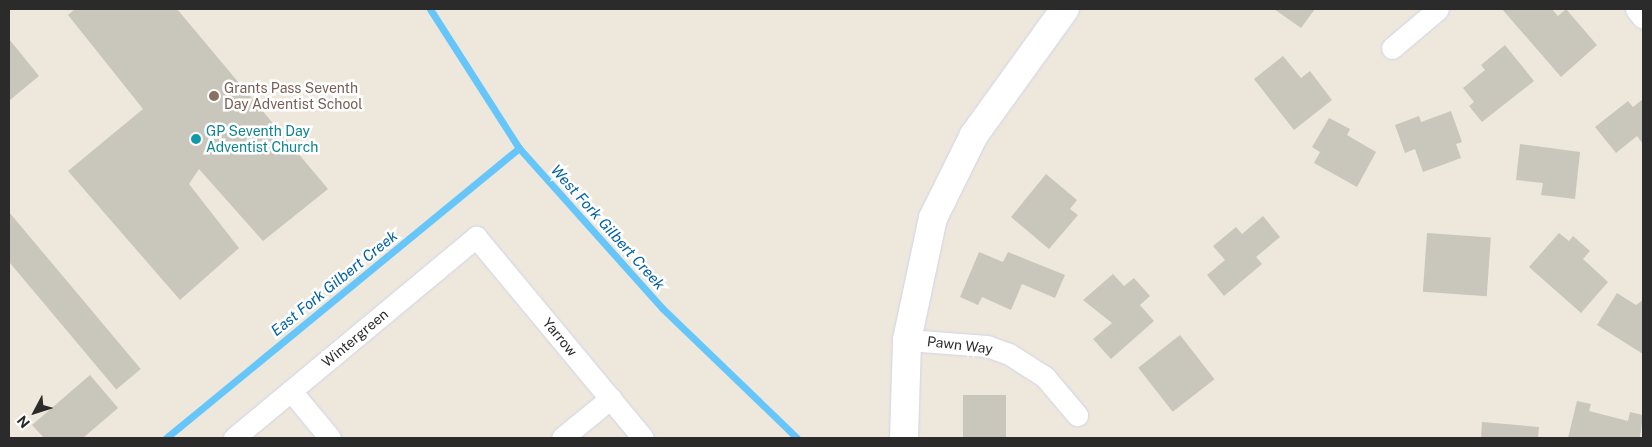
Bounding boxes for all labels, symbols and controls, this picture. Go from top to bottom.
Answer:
place label: Grants Pass Seventh Day Adventist School [224,80,363,112]
marker: Grants Pass Seventh Day Adventist School [208,90,220,102]
place label: GP Seventh Day Adventist Church [206,123,318,156]
marker: GP Seventh Day Adventist Church [190,133,202,145]
water label: West Fork Gilbert Creek [547,161,669,293]
water label: East Fork Gilbert Creek [267,226,401,340]
street label: Wintergreen [319,305,391,371]
street label: Yarrow [539,314,581,360]
street label: Pawn Way [926,333,994,357]
north arrow [10,387,60,437]
text: N [14,412,33,431]

